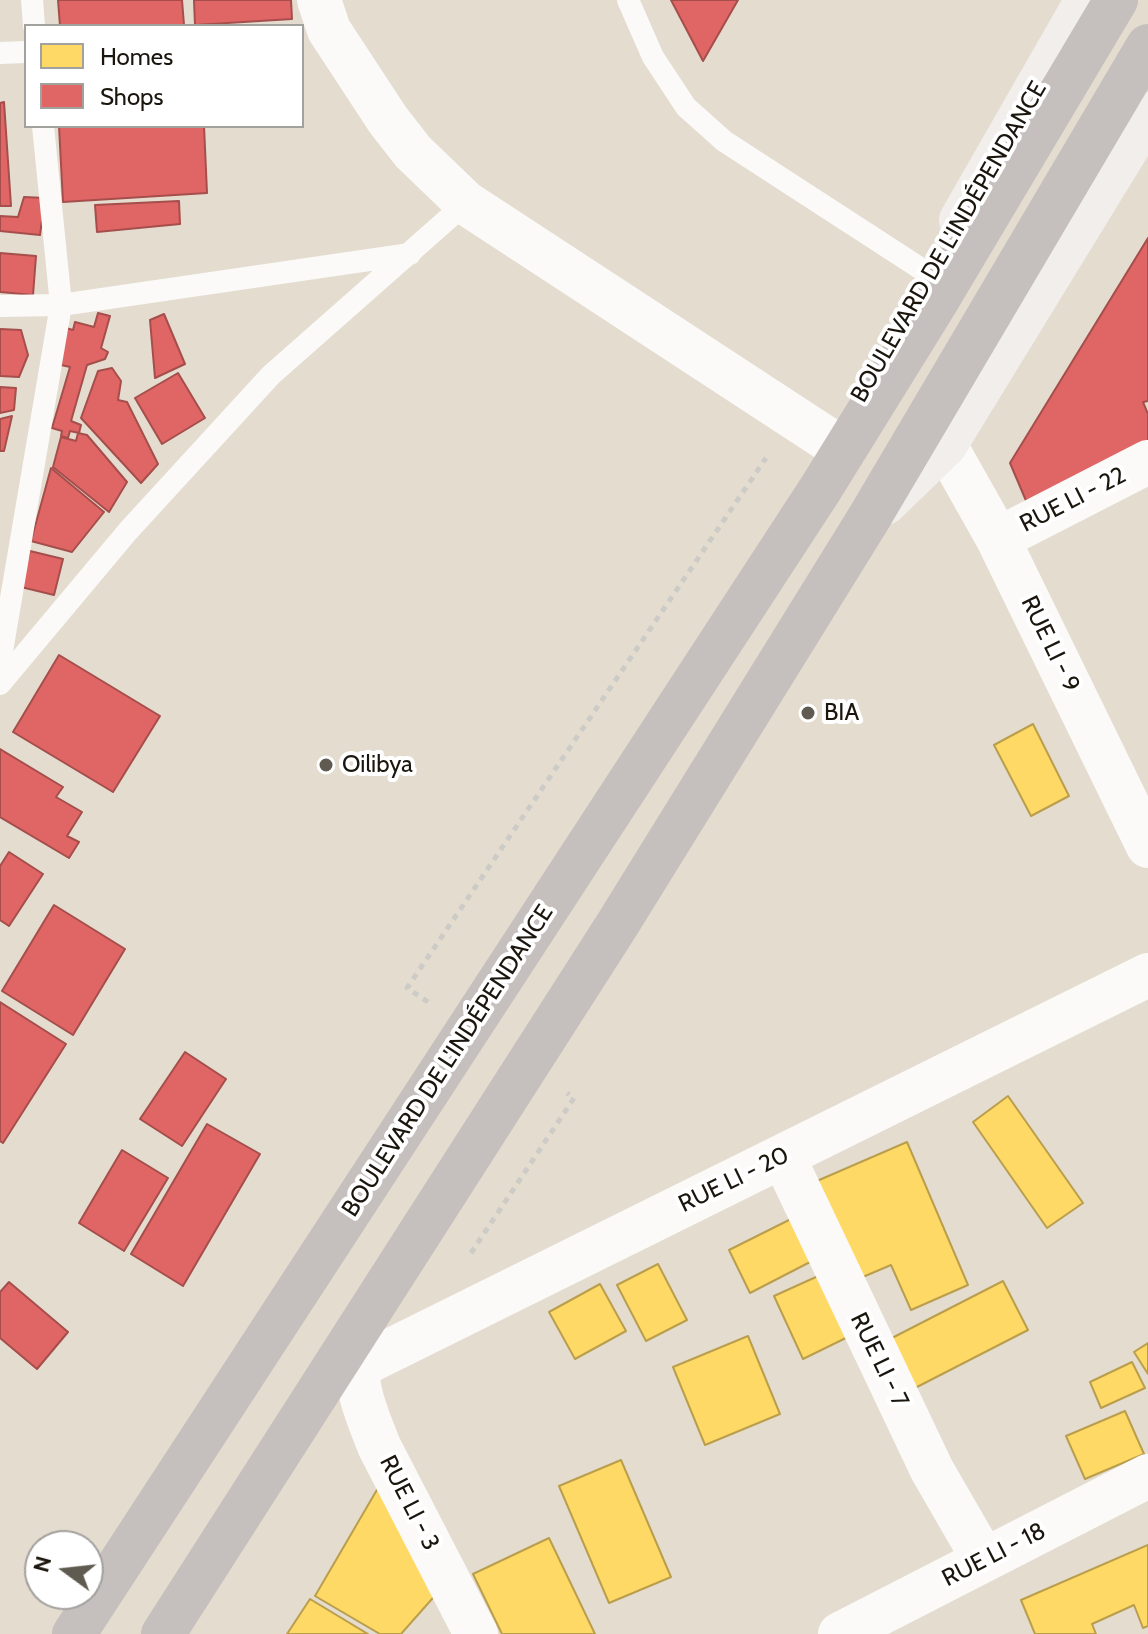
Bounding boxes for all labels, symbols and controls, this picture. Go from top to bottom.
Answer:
legend [24,24,304,128]
text: Homes [100,42,173,71]
street label: BOULEVARD DE L'INDÉPENDANCE [845,76,1053,408]
text: Shops [100,82,163,111]
street label: RUE LI - 22 [1015,461,1131,539]
street label: RUE LI - 9 [1014,591,1086,697]
place label: BIA [824,699,859,727]
marker: BIA [799,704,817,722]
place label: Oilibya [342,751,413,779]
marker: Oilibya [317,756,335,774]
street label: BOULEVARD DE L'INDÉPENDANCE [336,900,560,1222]
street label: RUE LI - 20 [674,1141,794,1219]
street label: RUE LI - 7 [844,1308,914,1412]
street label: RUE LI - 3 [373,1451,445,1555]
street label: RUE LI - 18 [938,1517,1050,1593]
north arrow [24,1530,104,1610]
text: N [27,1553,57,1575]

